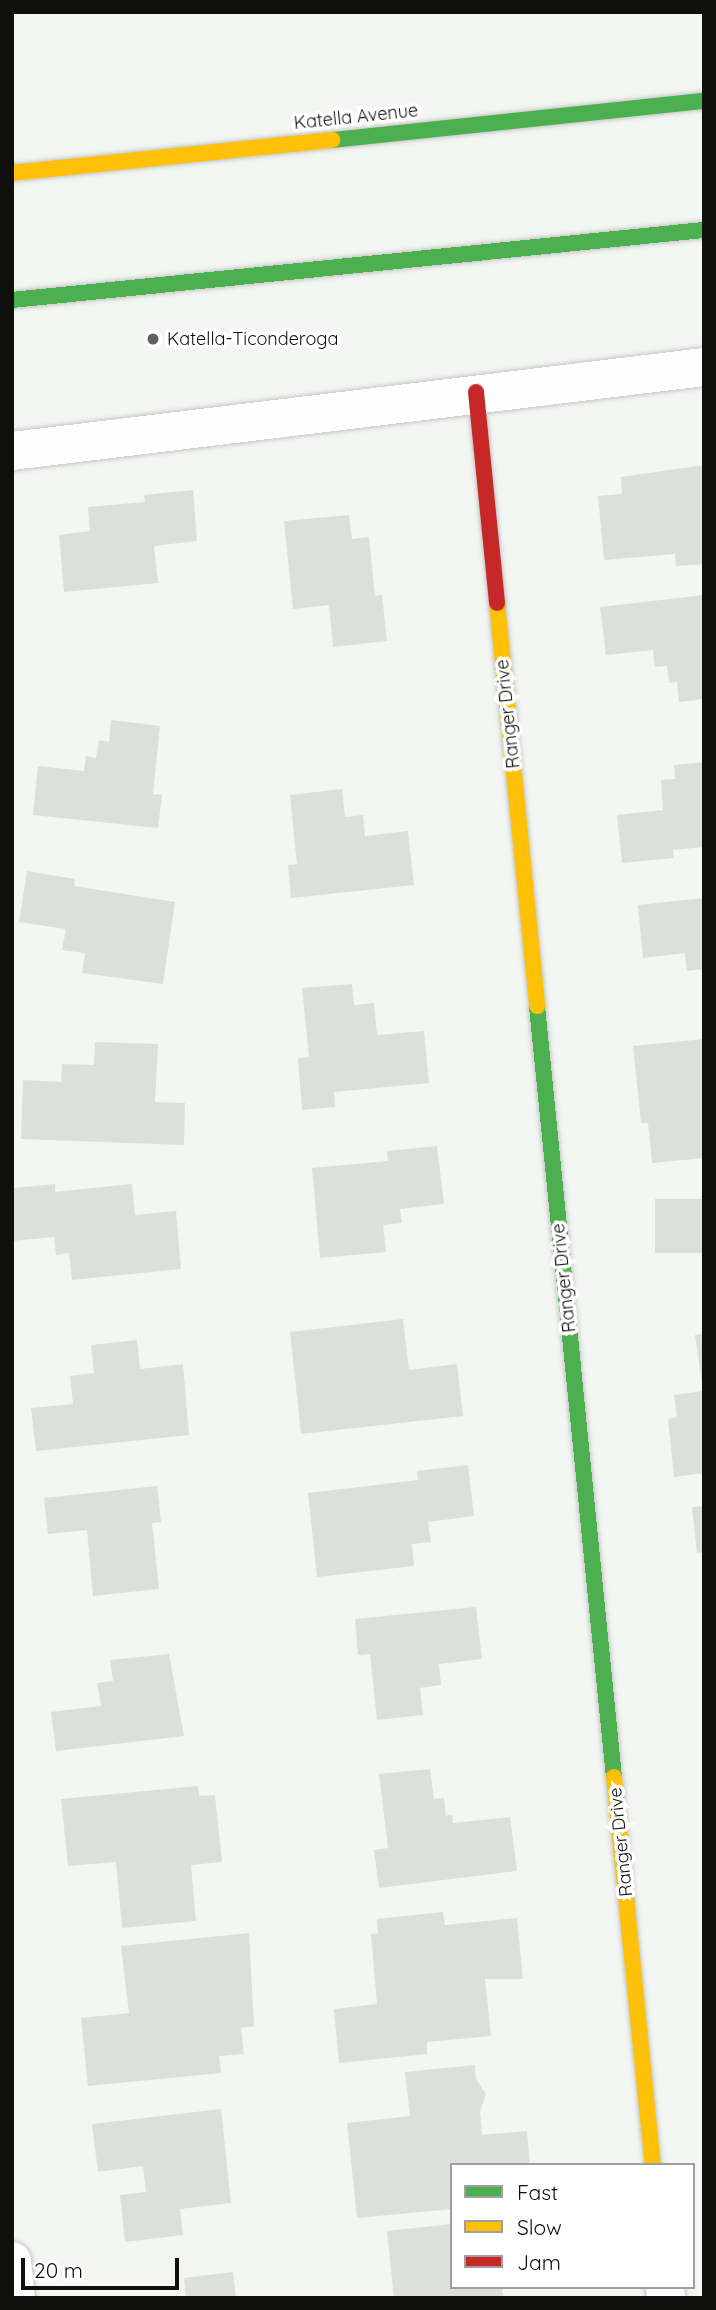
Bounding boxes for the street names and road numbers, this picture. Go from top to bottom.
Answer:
street label: Katella Avenue [293,100,419,134]
street label: Ranger Drive [492,658,524,770]
street label: Ranger Drive [548,1222,580,1334]
street label: Ranger Drive [605,1786,637,1898]

